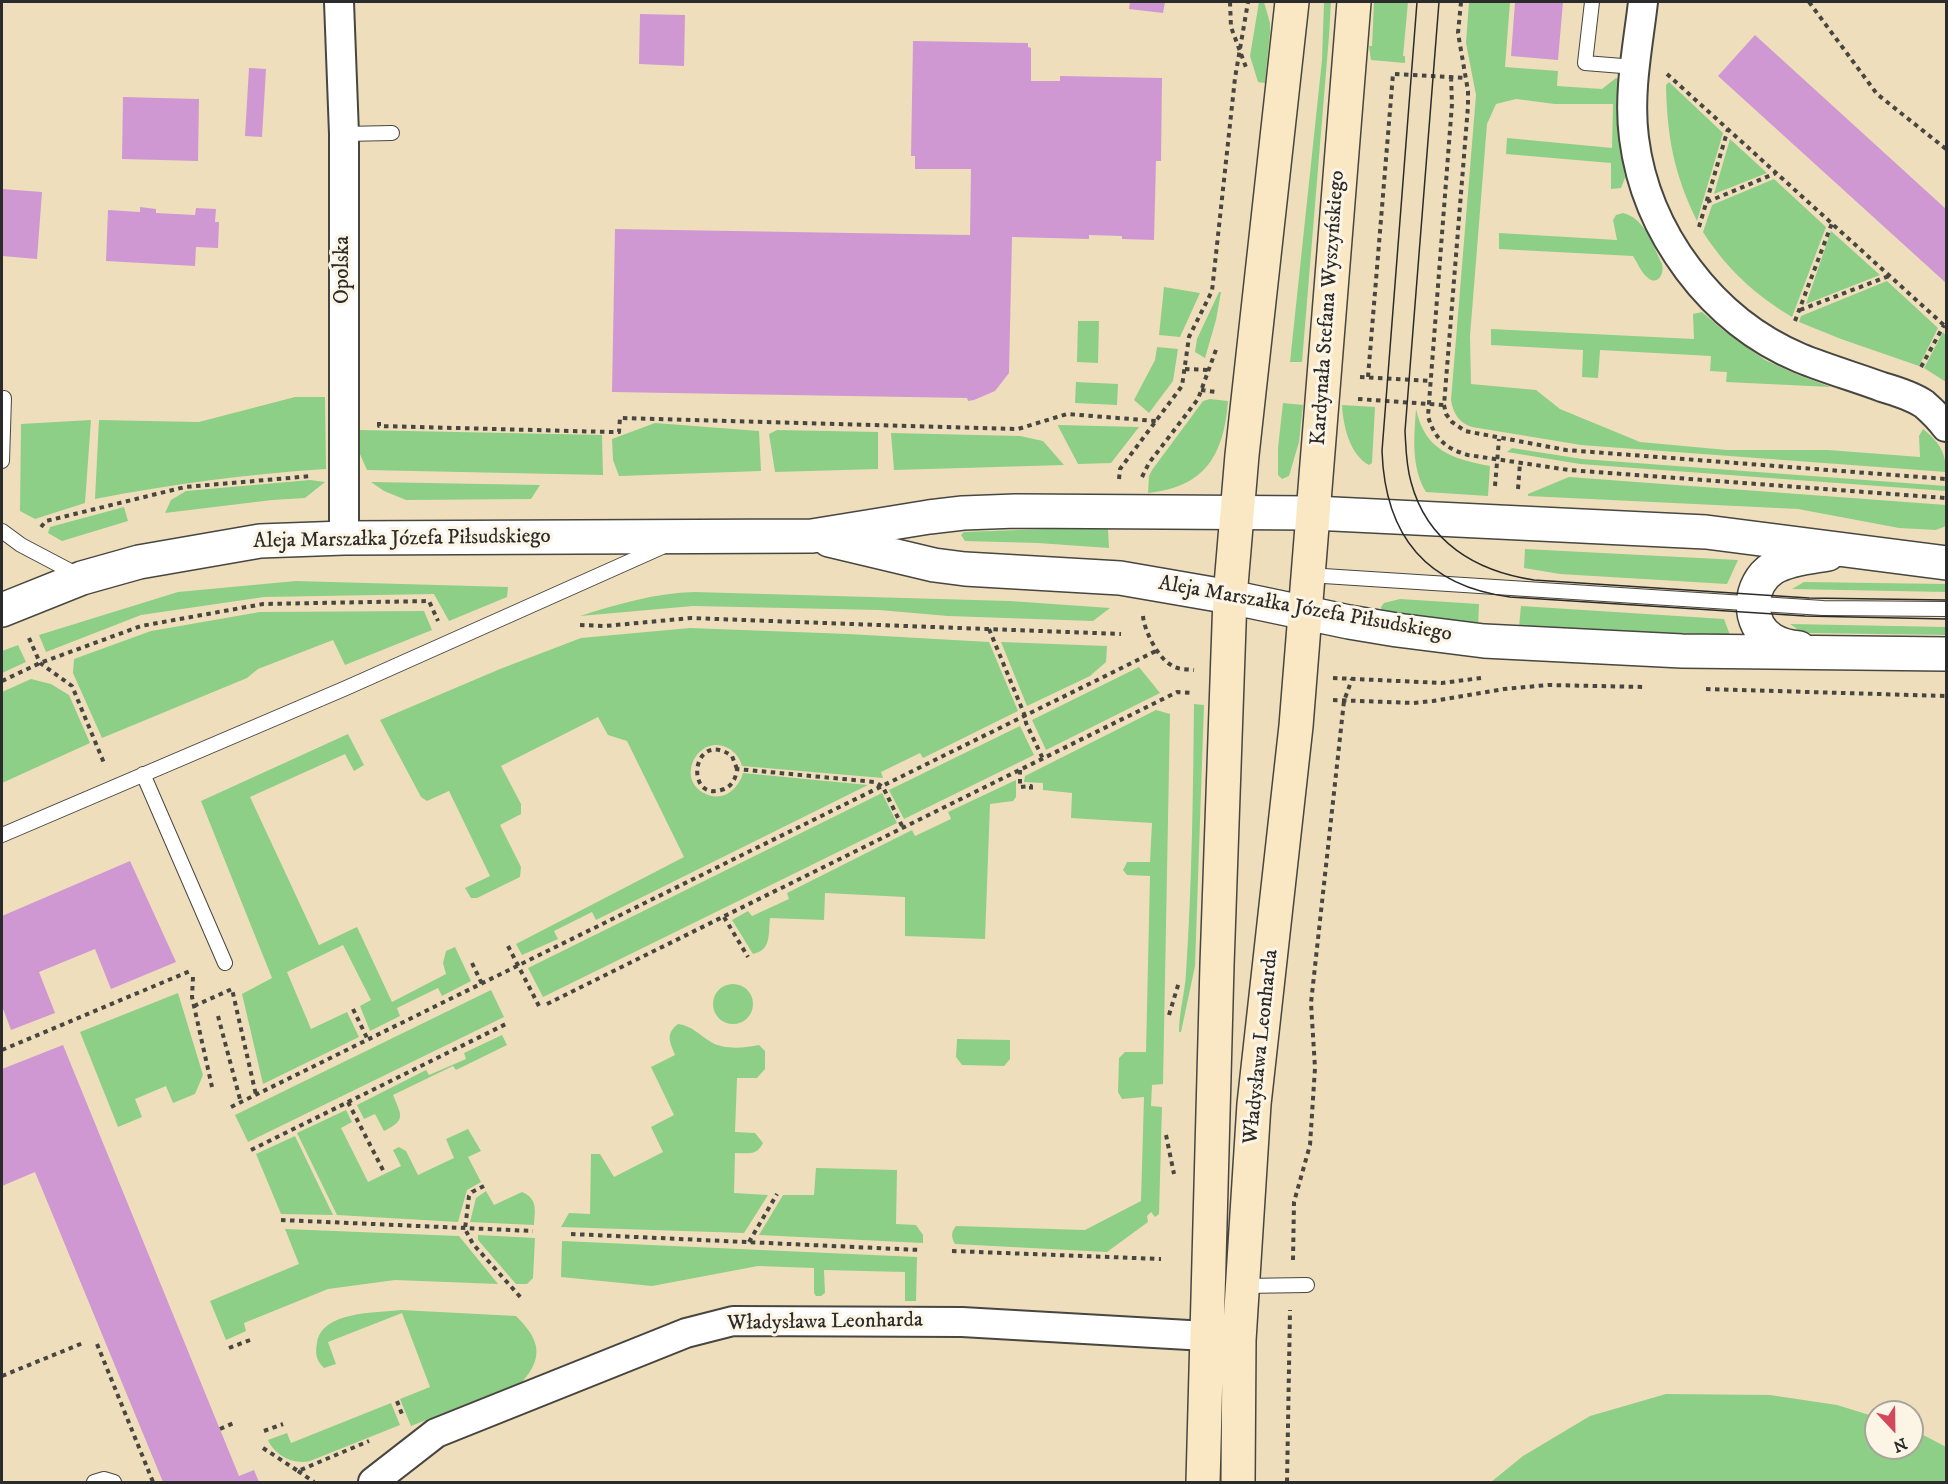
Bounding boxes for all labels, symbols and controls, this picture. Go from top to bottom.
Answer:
street label: Kardynała Stefana Wyszyńskiego [1307,170,1351,446]
street label: Opolska [331,236,357,304]
street label: Aleja Marszałka Józefa Piłsudskiego [253,525,551,555]
street label: Aleja Marszałka Józefa Piłsudskiego [1156,572,1454,648]
street label: Władysława Leonharda [1239,948,1285,1146]
street label: Władysława Leonharda [727,1309,923,1337]
north arrow [1864,1400,1924,1460]
text: N [1890,1433,1910,1457]

